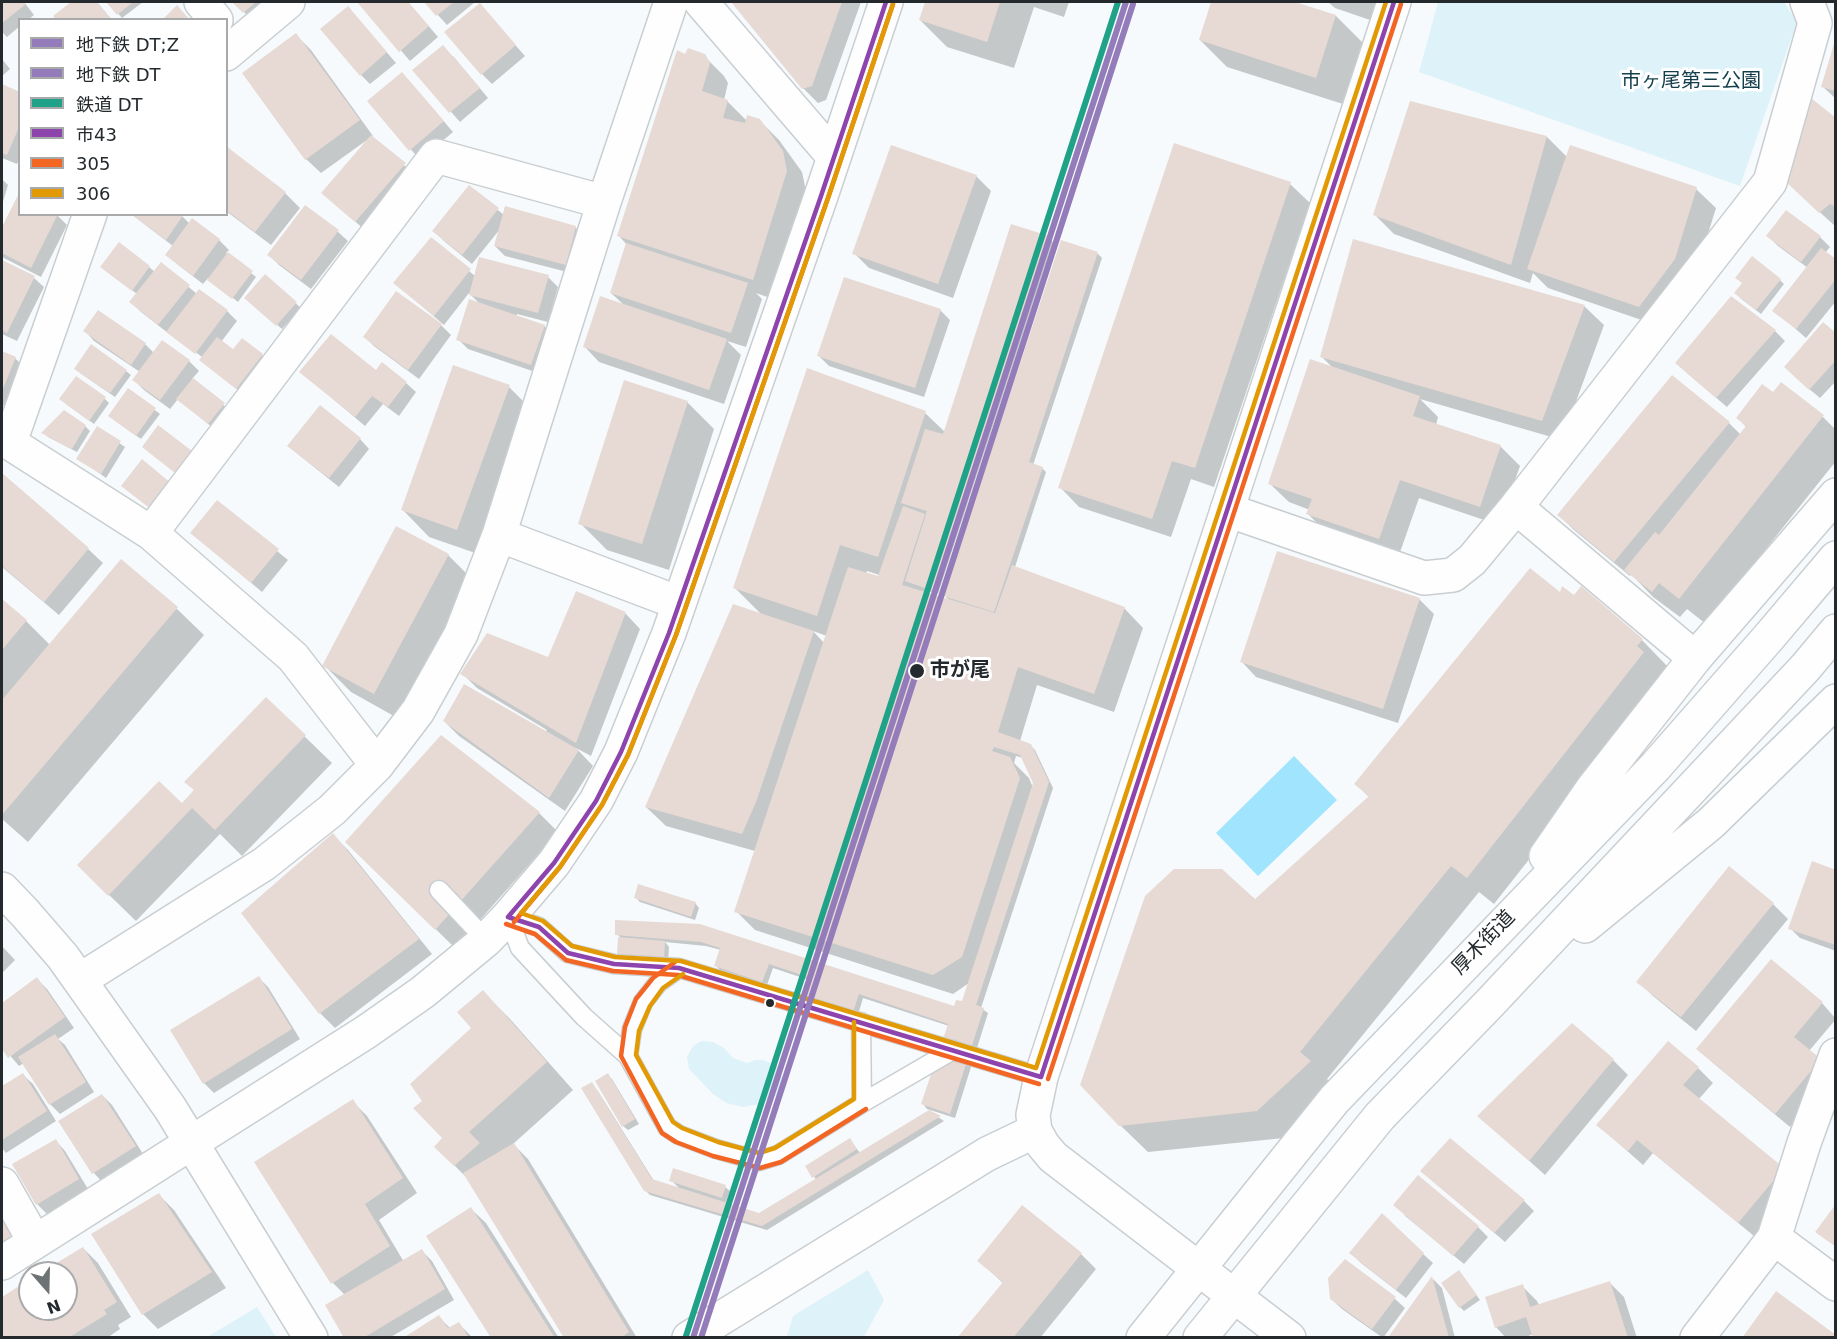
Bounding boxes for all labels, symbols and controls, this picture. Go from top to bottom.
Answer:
legend [18,18,228,216]
text: 地下鉄 DT;Z [76,34,179,55]
text: 地下鉄 DT [76,64,161,85]
park label: 市ヶ尾第三公園 [1621,70,1761,94]
text: 鉄道 DT [76,94,143,115]
text: 市43 [76,124,117,145]
text: 305 [76,153,110,174]
text: 306 [76,183,110,204]
place label: 市が尾 [930,659,990,683]
marker: 市が尾 [908,662,926,680]
street label: 厚木街道 [1448,906,1520,980]
unlabelled marker [764,997,776,1009]
north arrow [18,1261,78,1321]
text: N [44,1295,63,1318]

